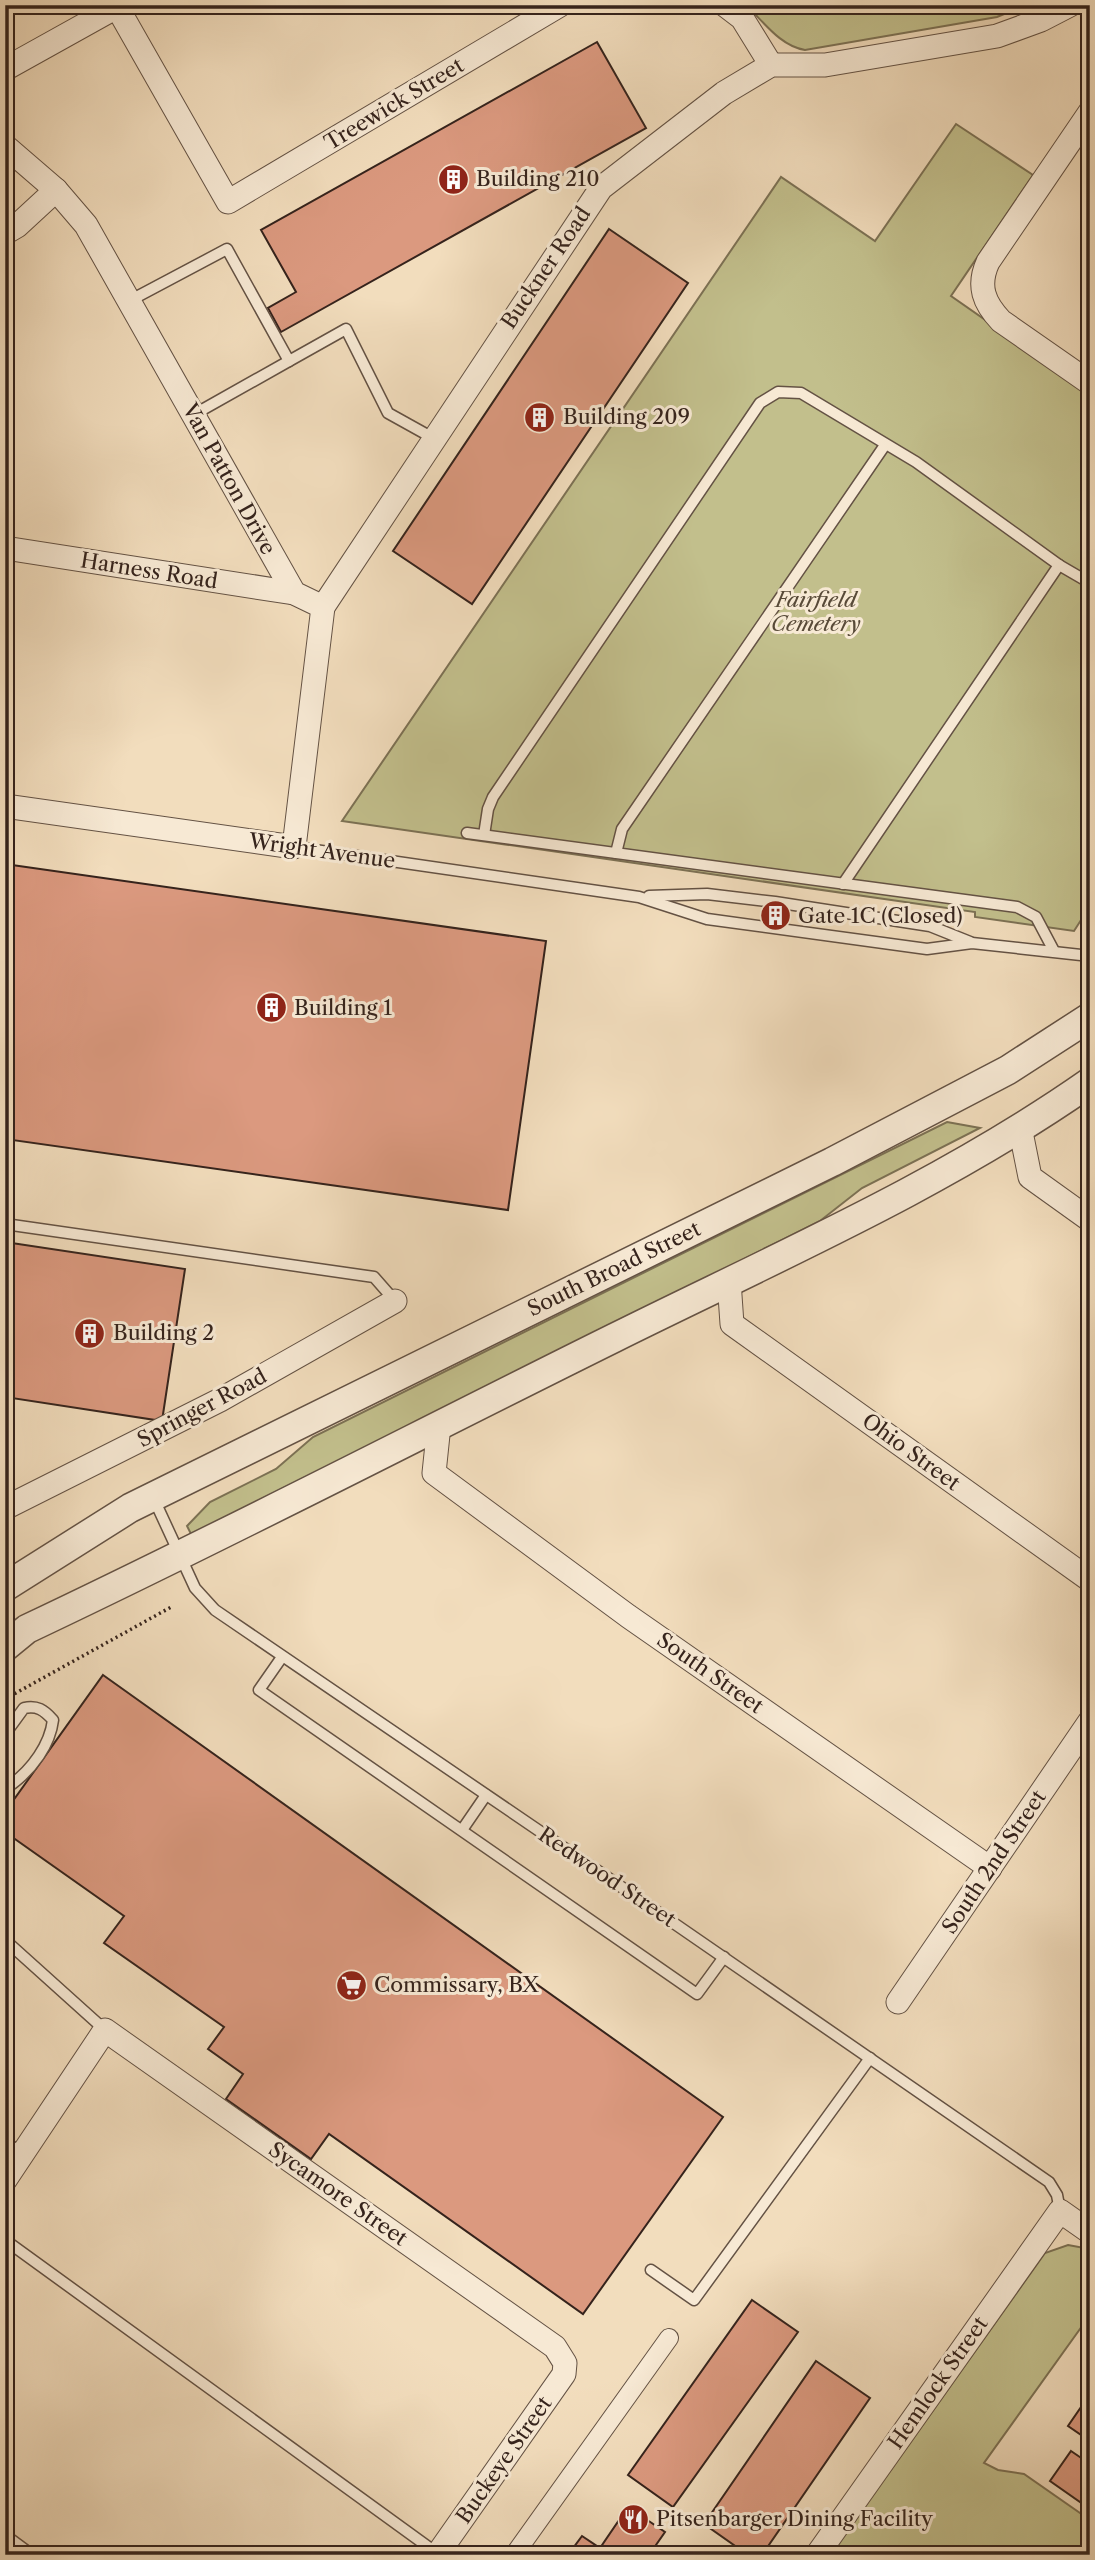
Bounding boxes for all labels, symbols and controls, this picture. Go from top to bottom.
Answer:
street label: Treewick Street [320,52,468,155]
building icon: Building 210 [436,162,470,196]
place label: Building 210 [476,166,599,191]
street label: Buckner Road [496,202,596,333]
street label: Van Patton Drive [177,398,281,559]
building icon: Building 209 [523,400,557,434]
place label: Building 209 [563,404,690,429]
street label: Harness Road [79,547,220,594]
park label: Fairfield Cemetery [771,587,861,636]
street label: Wright Avenue [246,828,397,873]
building icon: Gate 1C (Closed) [758,899,792,933]
place label: Gate 1C (Closed) [798,903,963,928]
building icon: Building 1 [254,991,288,1025]
place label: Building 1 [294,995,392,1020]
street label: South Broad Street [523,1216,705,1321]
building icon: Building 2 [73,1316,107,1350]
place label: Building 2 [113,1320,214,1345]
street label: Springer Road [133,1363,271,1452]
street label: Ohio Street [858,1408,966,1496]
street label: South Street [652,1627,769,1719]
street label: South 2nd Street [936,1785,1051,1938]
street label: Redwood Street [534,1821,681,1932]
supermarket icon: Commissary, BX [334,1968,368,2002]
place label: Commissary, BX [374,1972,539,1997]
street label: Sycamore Street [264,2136,413,2251]
street label: Hemlock Street [883,2311,993,2454]
street label: Buckeye Street [451,2391,557,2528]
restaurant icon: Pitsenbarger Dining Facility [616,2502,650,2536]
place label: Pitsenbarger Dining Facility [656,2506,933,2531]

